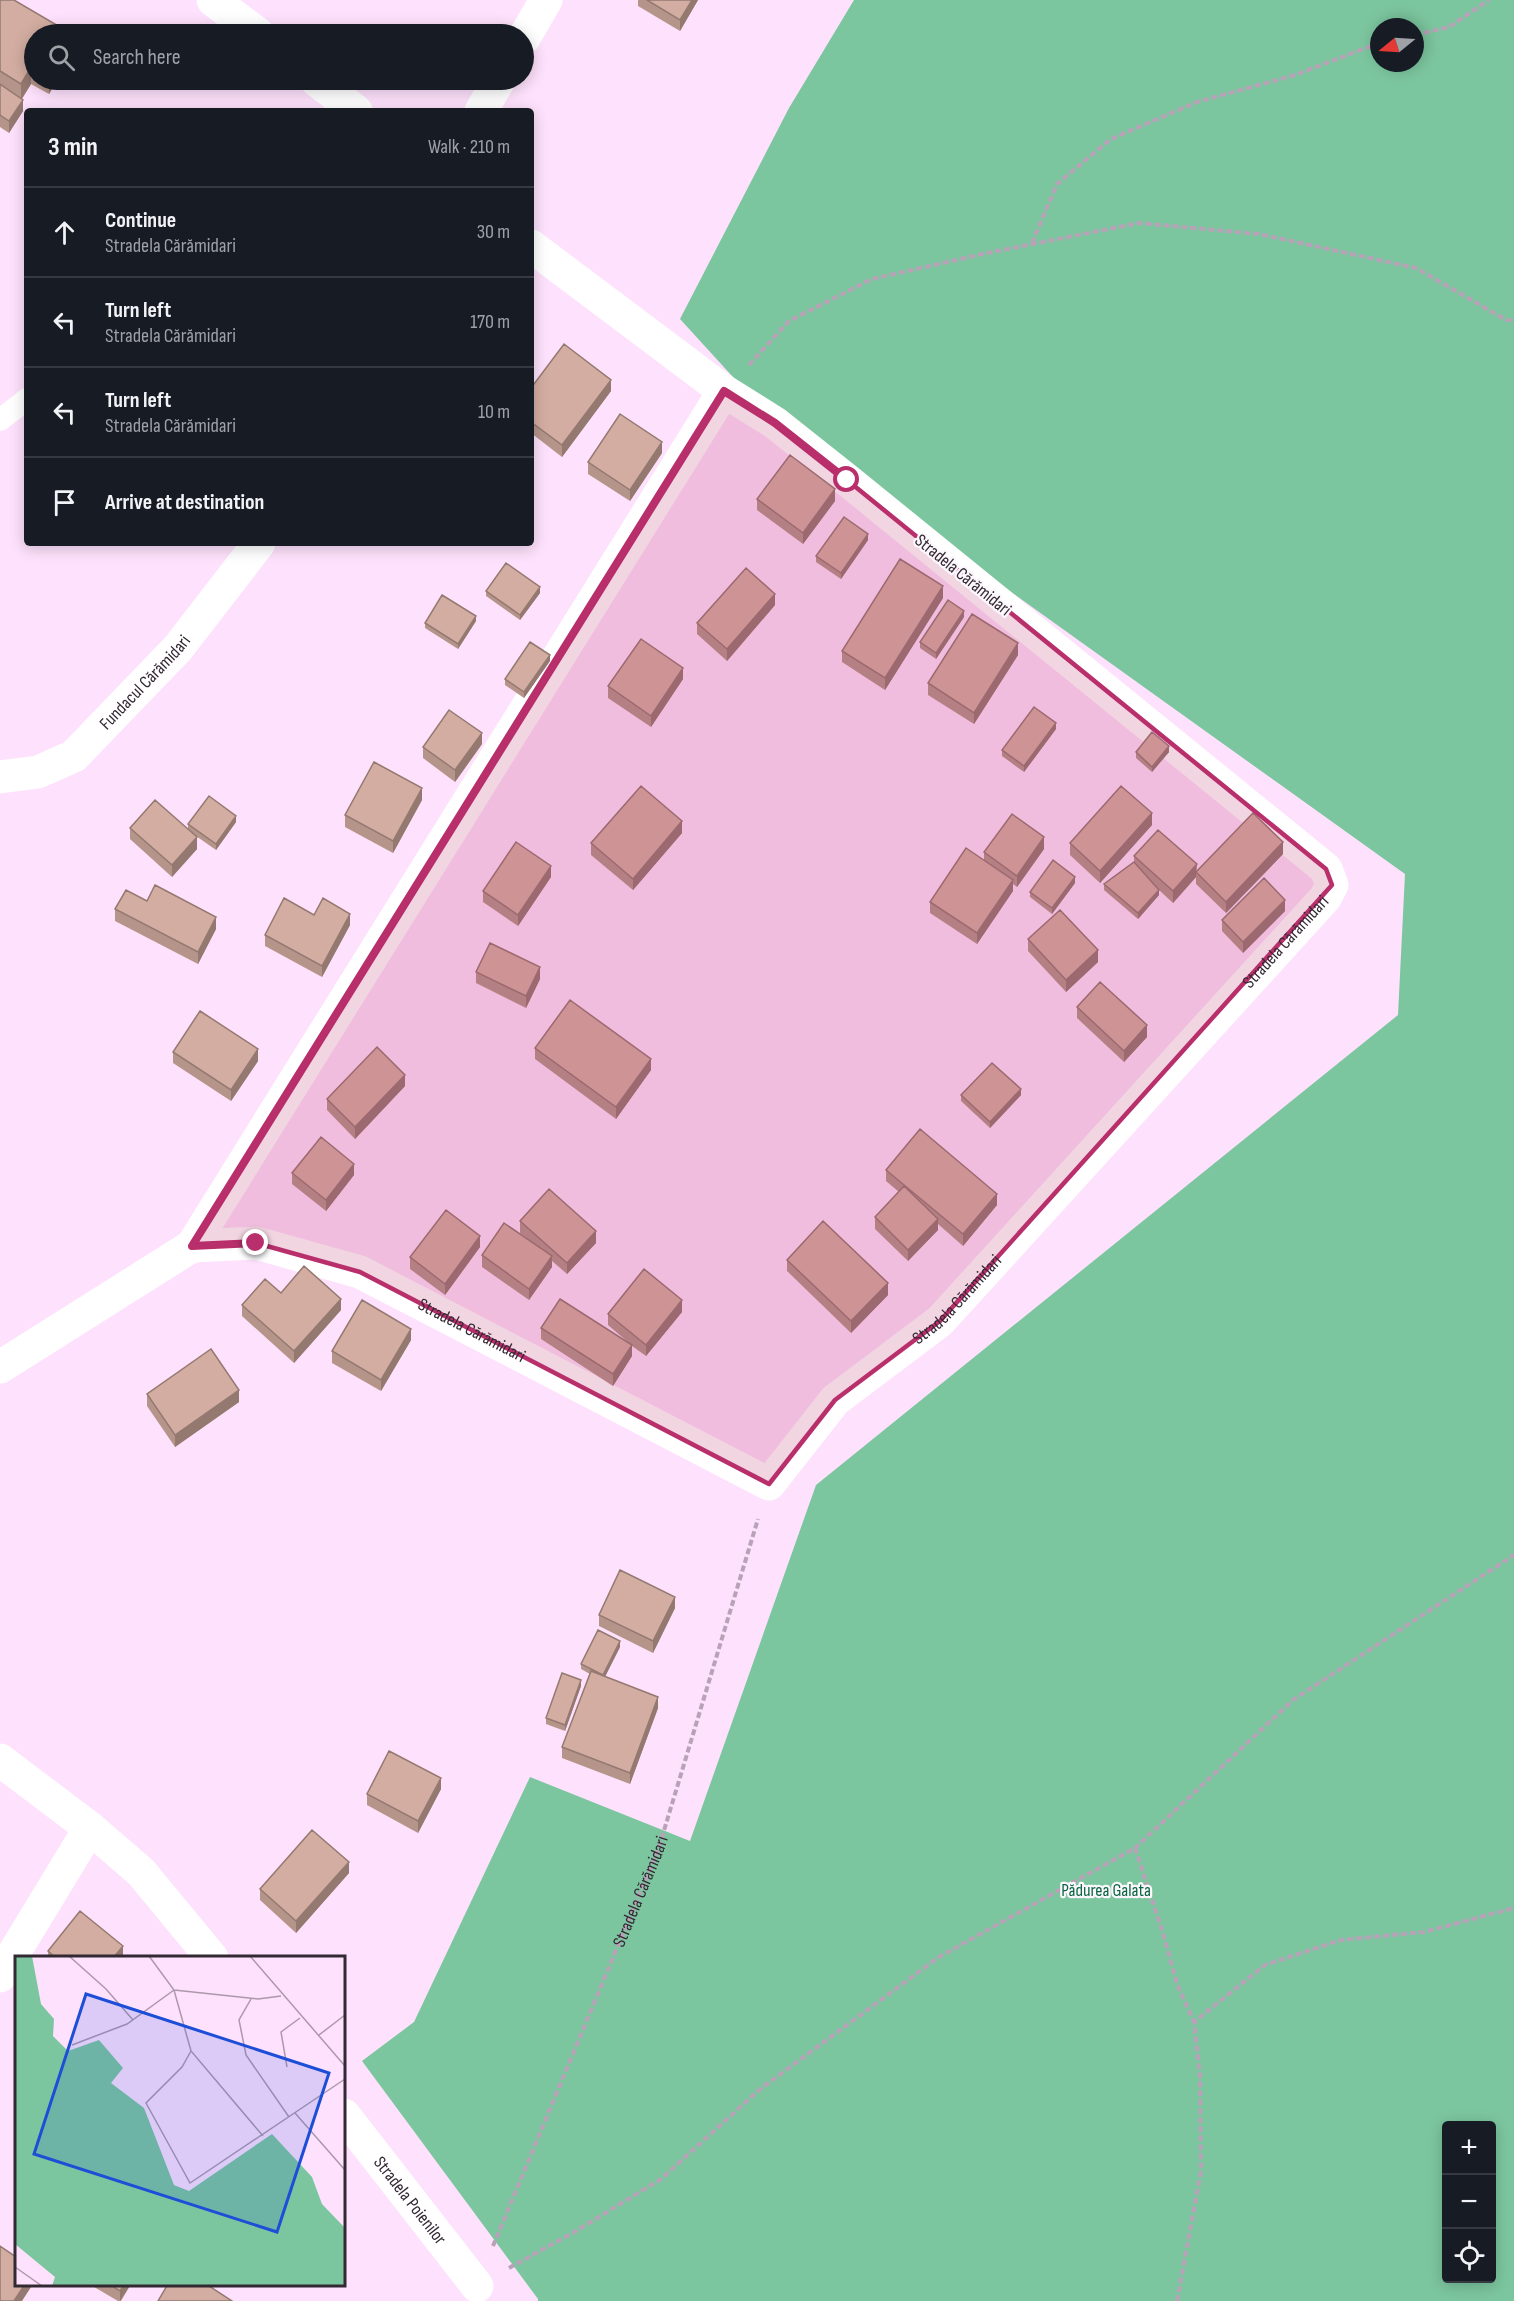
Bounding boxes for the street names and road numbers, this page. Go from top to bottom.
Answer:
street label: Stradela Cărămidari [911,530,1015,620]
street label: Fundacul Cărămidari [95,631,195,734]
street label: Stradela Cărămidari [1238,891,1333,992]
street label: Stradela Cărămidari [908,1250,1006,1349]
street label: Stradela Cărămidari [415,1293,529,1366]
street label: Stradela Cărămidari [608,1834,672,1950]
street label: Stradela Poienilor [370,2152,451,2248]

